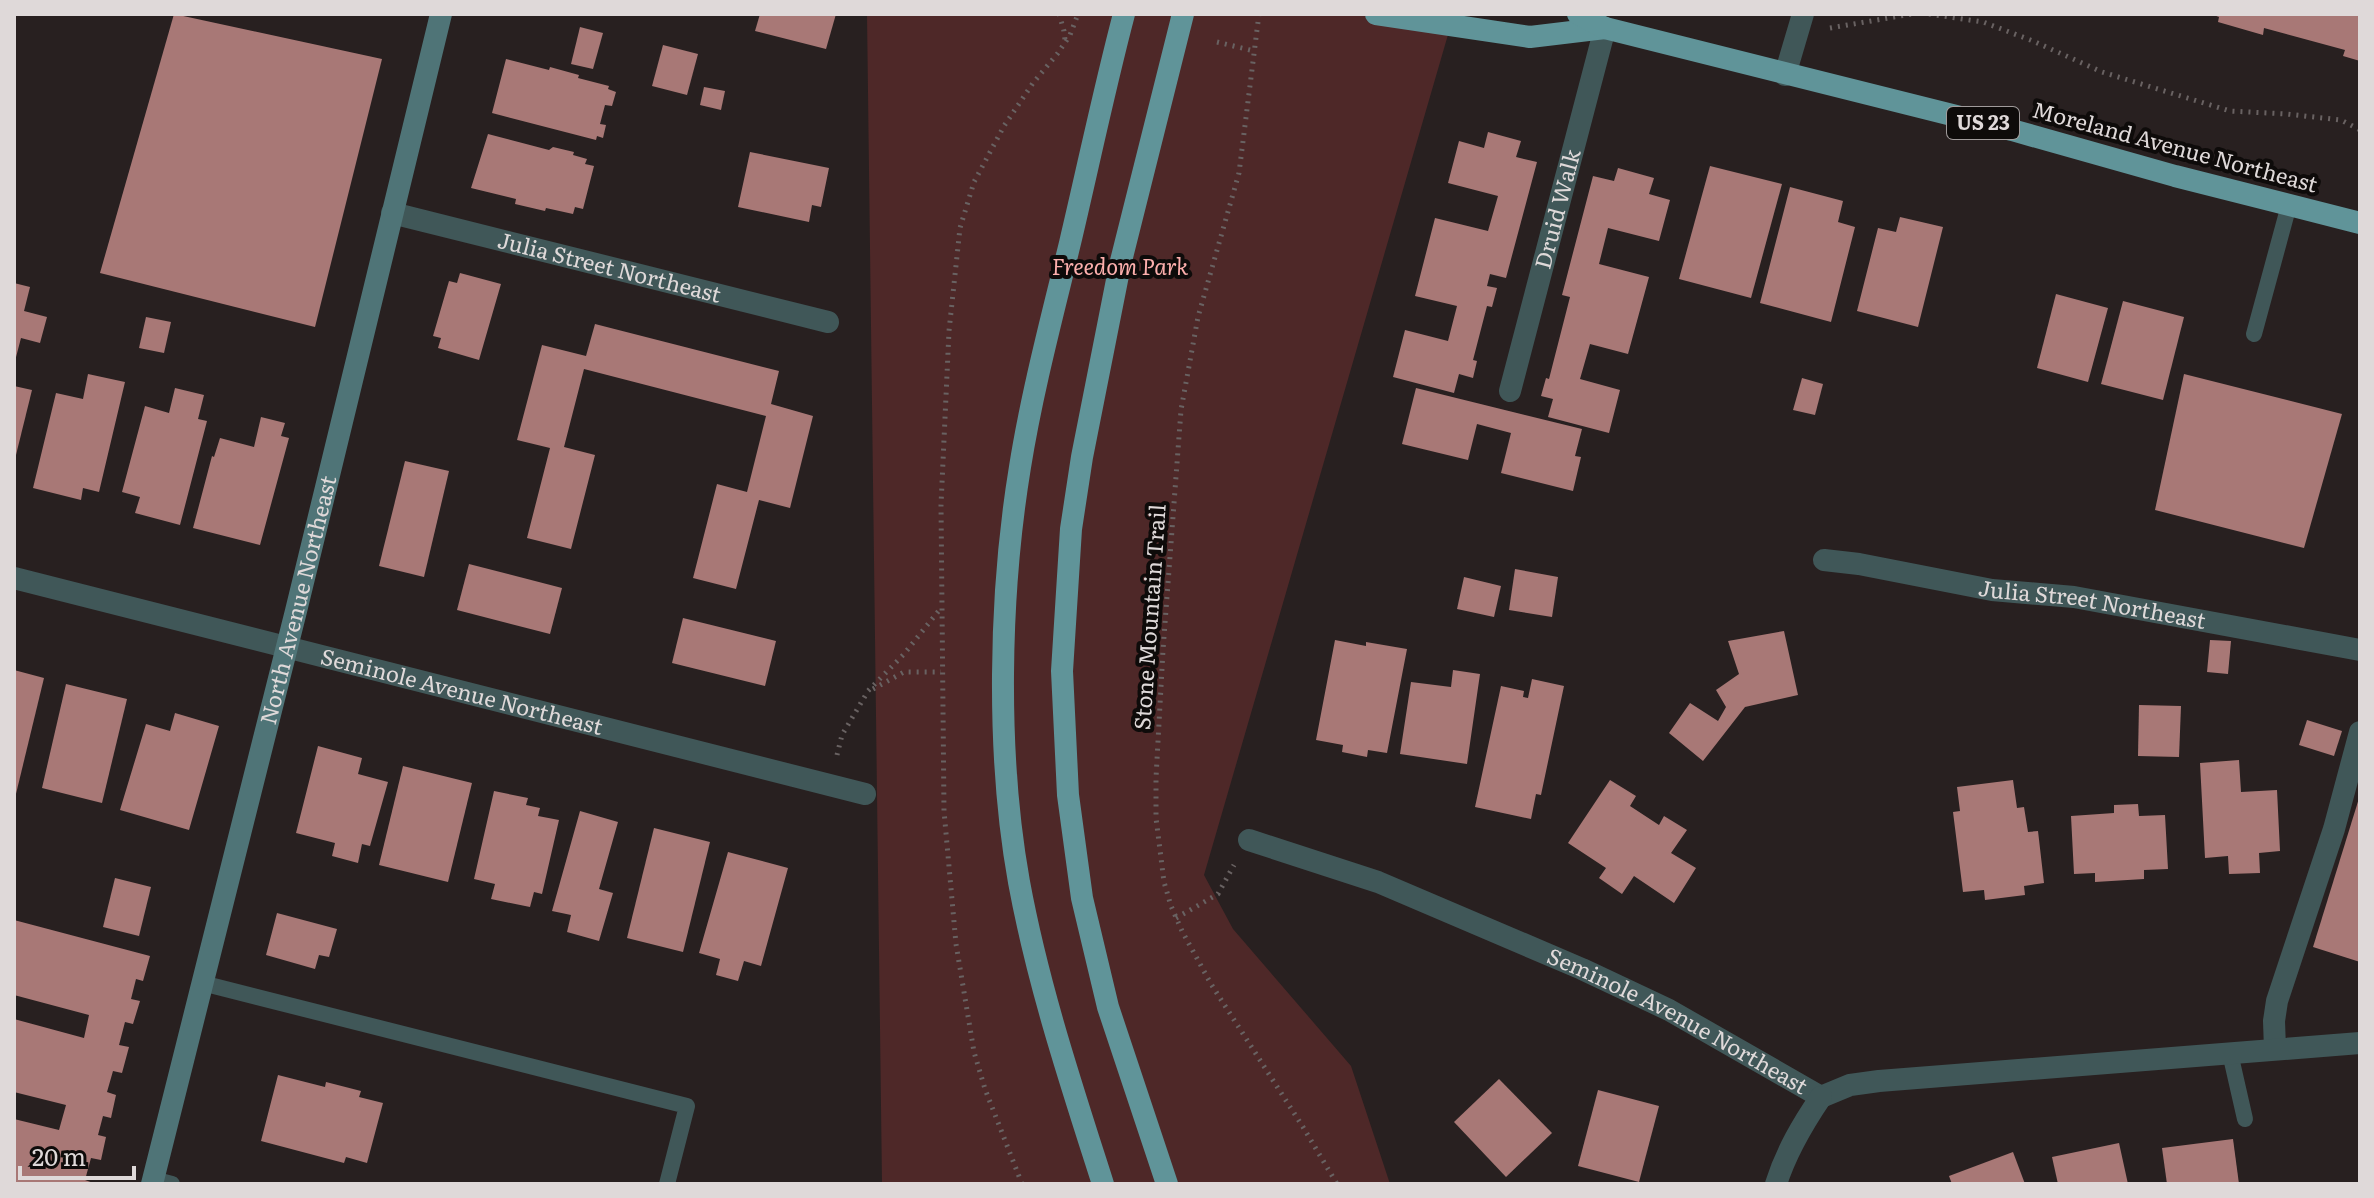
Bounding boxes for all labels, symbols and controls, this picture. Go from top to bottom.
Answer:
street label: Moreland Avenue Northeast [2029,92,2322,200]
road number: US 23 [1947,107,2019,139]
street label: Druid Walk [1525,145,1588,272]
street label: Julia Street Northeast [494,222,725,310]
park label: Freedom Park [1052,249,1188,282]
street label: North Avenue Northeast [250,472,343,728]
street label: Stone Mountain Trail [1124,503,1173,731]
street label: Julia Street Northeast [1976,570,2209,636]
street label: Seminole Avenue Northeast [318,639,607,742]
street label: Seminole Avenue Northeast [1543,938,1815,1101]
scale bar [20,1130,134,1180]
text: 20 m [32,1138,86,1173]

